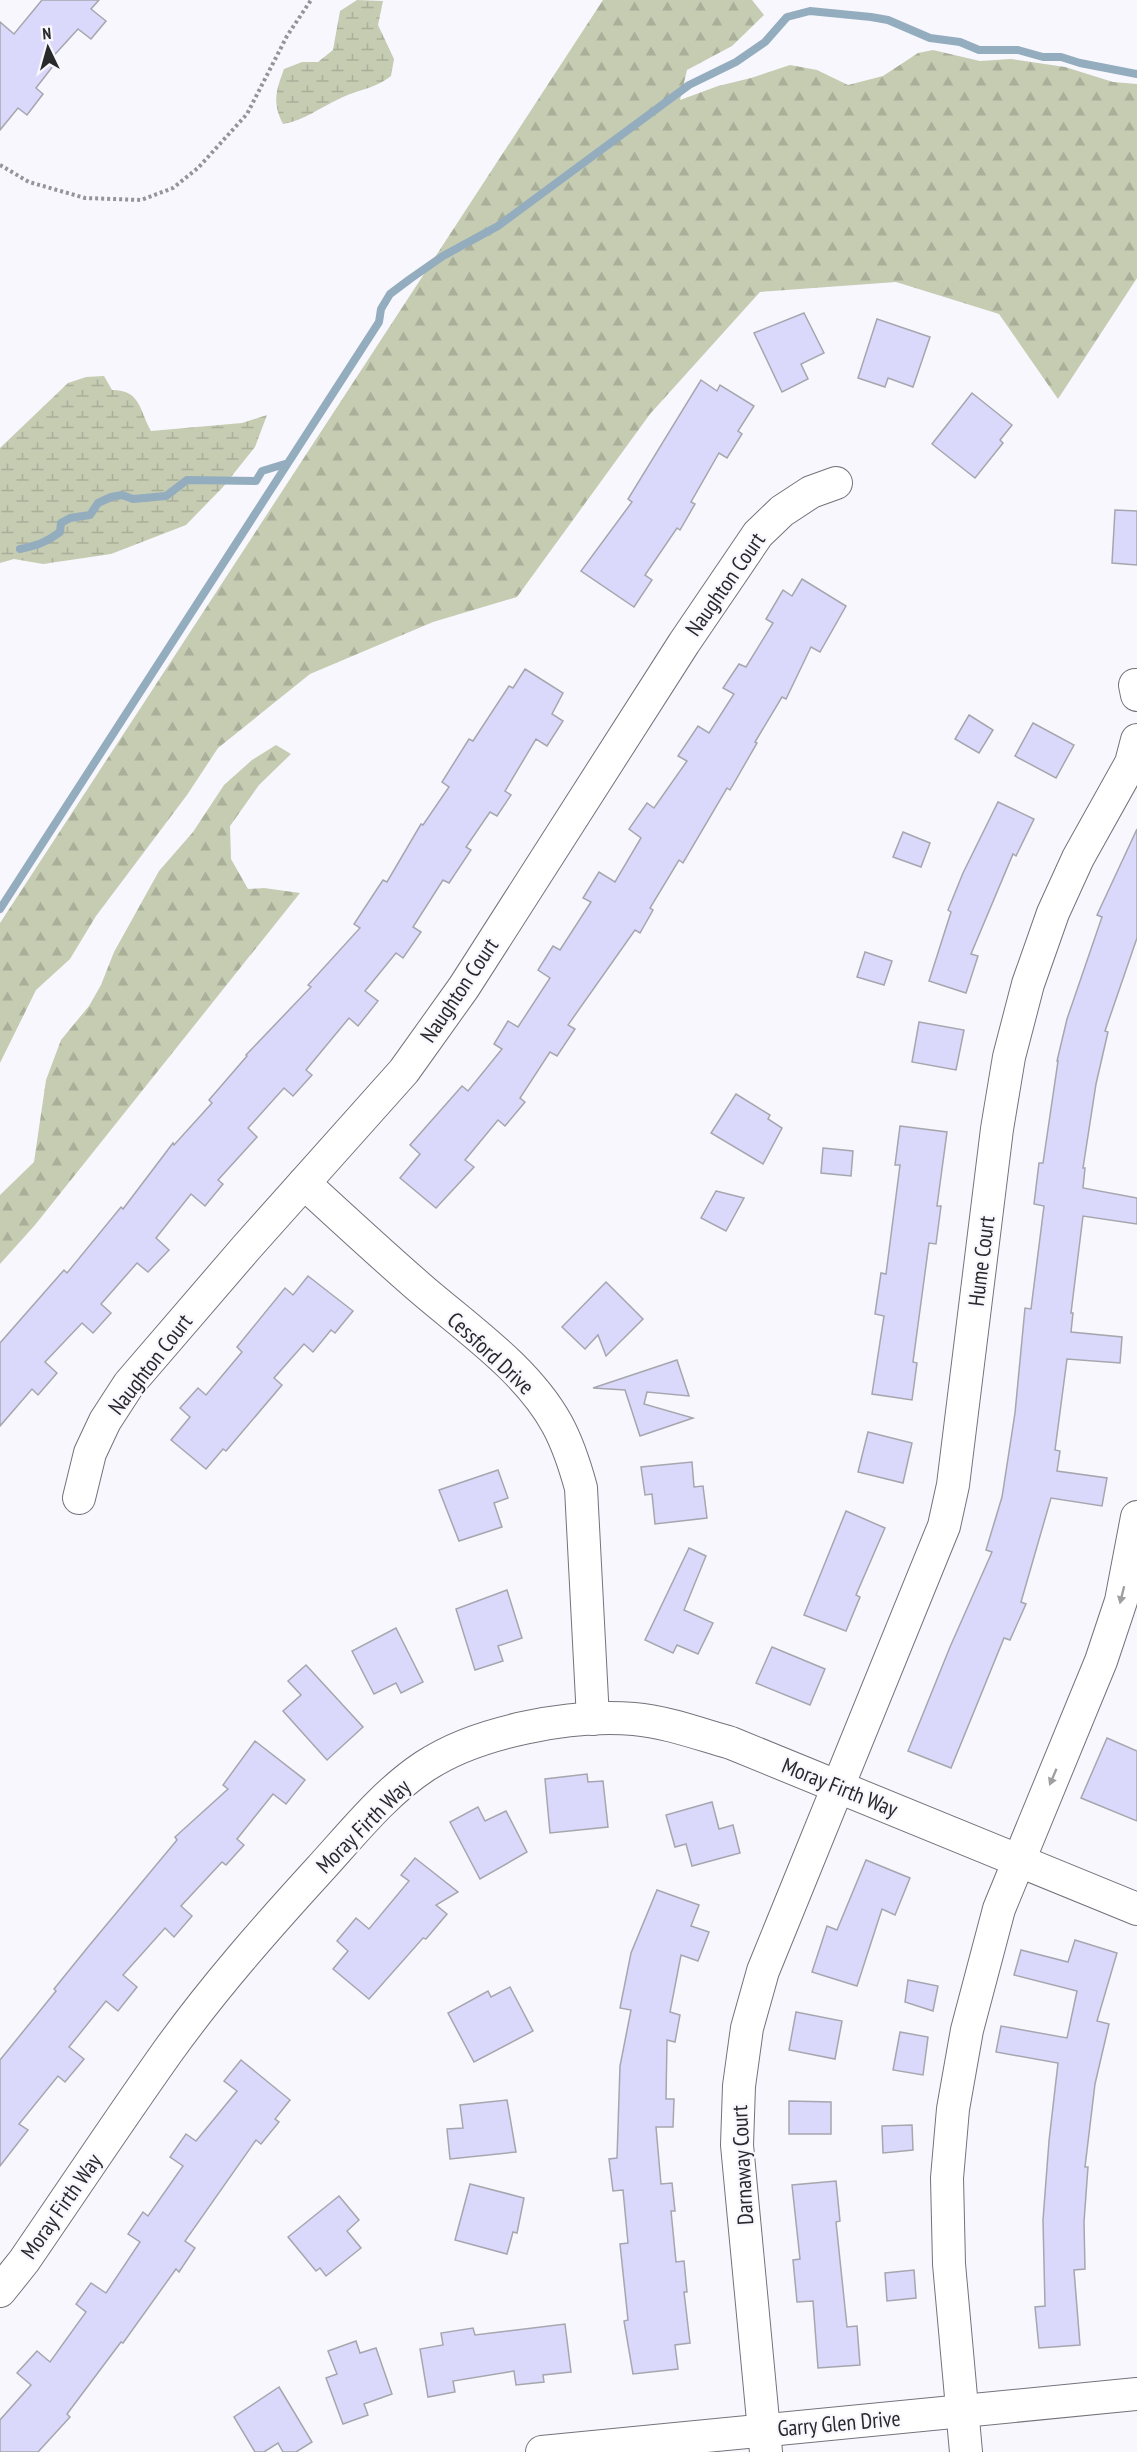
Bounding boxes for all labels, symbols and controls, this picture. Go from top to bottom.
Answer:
north arrow [18,18,78,78]
text: N [42,23,52,43]
street label: Naughton Court [679,527,771,641]
street label: Naughton Court [414,932,504,1048]
street label: Hume Court [962,1214,1000,1308]
street label: Cessford Drive [442,1306,540,1400]
street label: Naughton Court [102,1308,198,1420]
one-way arrow [1116,1586,1126,1605]
street label: Moray Firth Way [778,1751,903,1823]
one-way arrow [1048,1769,1058,1787]
street label: Moray Firth Way [310,1772,417,1879]
street label: Darnaway Court [725,2104,759,2226]
street label: Moray Firth Way [14,2147,108,2264]
street label: Garry Glen Drive [776,2404,902,2442]

